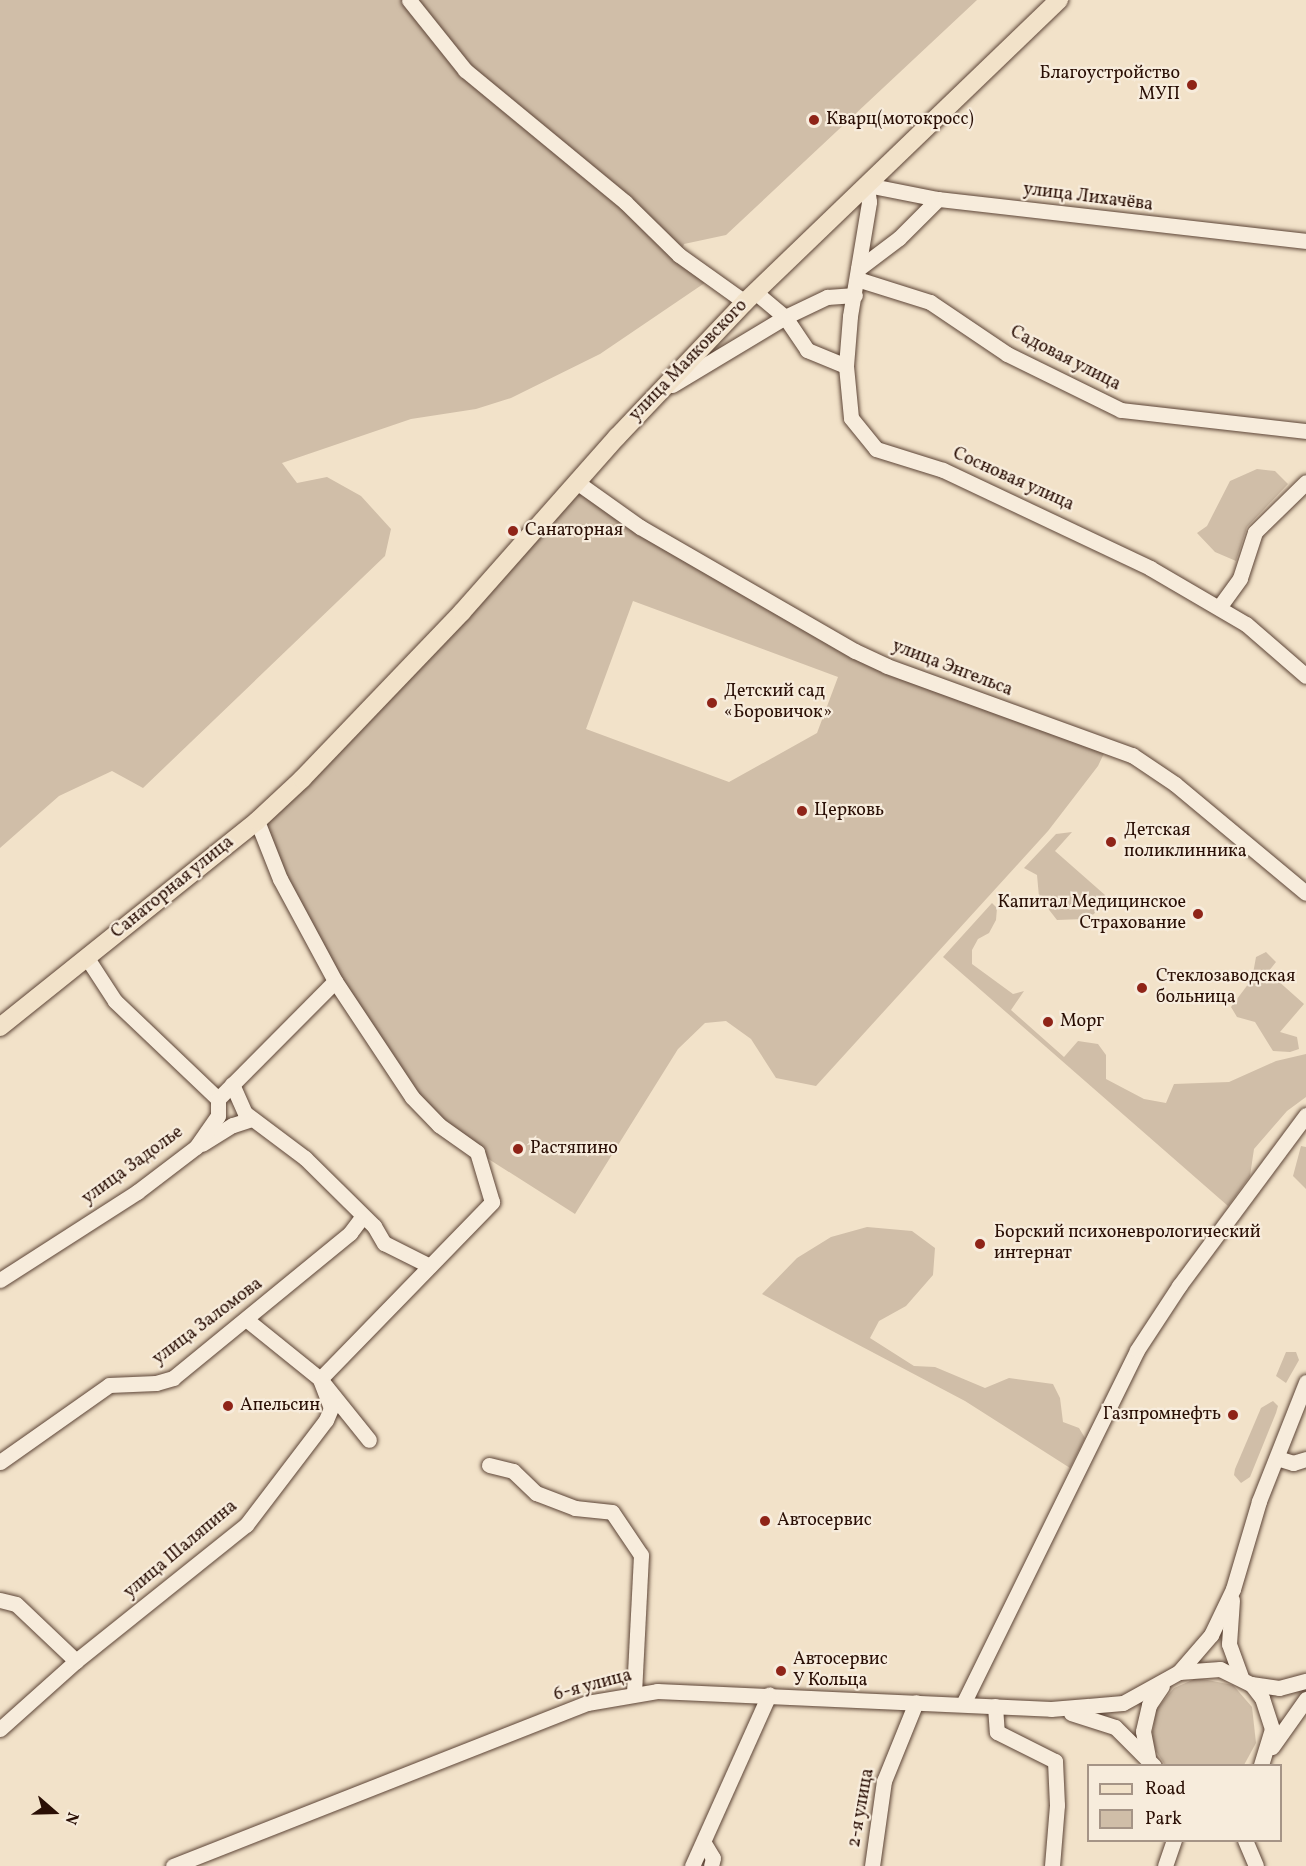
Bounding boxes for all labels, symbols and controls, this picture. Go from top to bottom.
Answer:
place label: Благоустройство МУП [1040,64,1180,106]
marker: Благоустройство МУП [1185,78,1199,92]
place label: Кварц(мотокросс) [826,109,974,131]
marker: Кварц(мотокросс) [807,113,821,127]
street label: улица Лихачёва [1022,179,1154,217]
street label: улица Маяковского [625,296,753,426]
street label: Садовая улица [1006,322,1124,396]
street label: Сосновая улица [949,443,1077,517]
place label: Санаторная [525,520,623,542]
marker: Санаторная [506,524,520,538]
street label: улица Энгельса [889,636,1015,702]
place label: Детский сад «Боровичок» [724,682,832,724]
marker: Детский сад «Боровичок» [705,696,719,710]
place label: Церковь [814,800,884,822]
marker: Церковь [795,804,809,818]
place label: Детская поликлинника [1124,821,1247,864]
street label: Санаторная улица [107,832,239,944]
marker: Детская поликлинника [1102,833,1120,851]
place label: Капитал Медицинское Страхование [997,893,1186,936]
marker: Капитал Медицинское Страхование [1191,907,1205,921]
place label: Стеклозаводская больница [1156,967,1295,1010]
marker: Стеклозаводская больница [1133,979,1151,997]
place label: Морг [1060,1011,1104,1033]
marker: Морг [1041,1015,1055,1029]
street label: улица Задолье [78,1122,188,1210]
place label: Растяпино [530,1138,618,1160]
marker: Растяпино [511,1142,525,1156]
place label: Борский психоневрологический интернат [994,1223,1261,1266]
marker: Борский психоневрологический интернат [971,1235,989,1253]
street label: улица Заломова [149,1274,267,1370]
place label: Апельсин [240,1395,320,1417]
marker: Апельсин [221,1399,235,1413]
place label: Газпромнефть [1103,1404,1221,1426]
marker: Газпромнефть [1226,1408,1240,1422]
street label: улица Шаляпина [120,1496,242,1604]
place label: Автосервис [777,1510,872,1532]
marker: Автосервис [758,1514,772,1528]
place label: Автосервис У Кольца [793,1650,888,1692]
marker: Автосервис У Кольца [774,1664,788,1678]
street label: 6-я улица [551,1665,635,1707]
legend [1087,1764,1282,1842]
street label: 2-я улица [844,1767,880,1849]
text: Road [1145,1777,1186,1802]
north arrow [24,1782,84,1842]
text: Park [1145,1807,1182,1832]
text: N [59,1809,83,1827]

